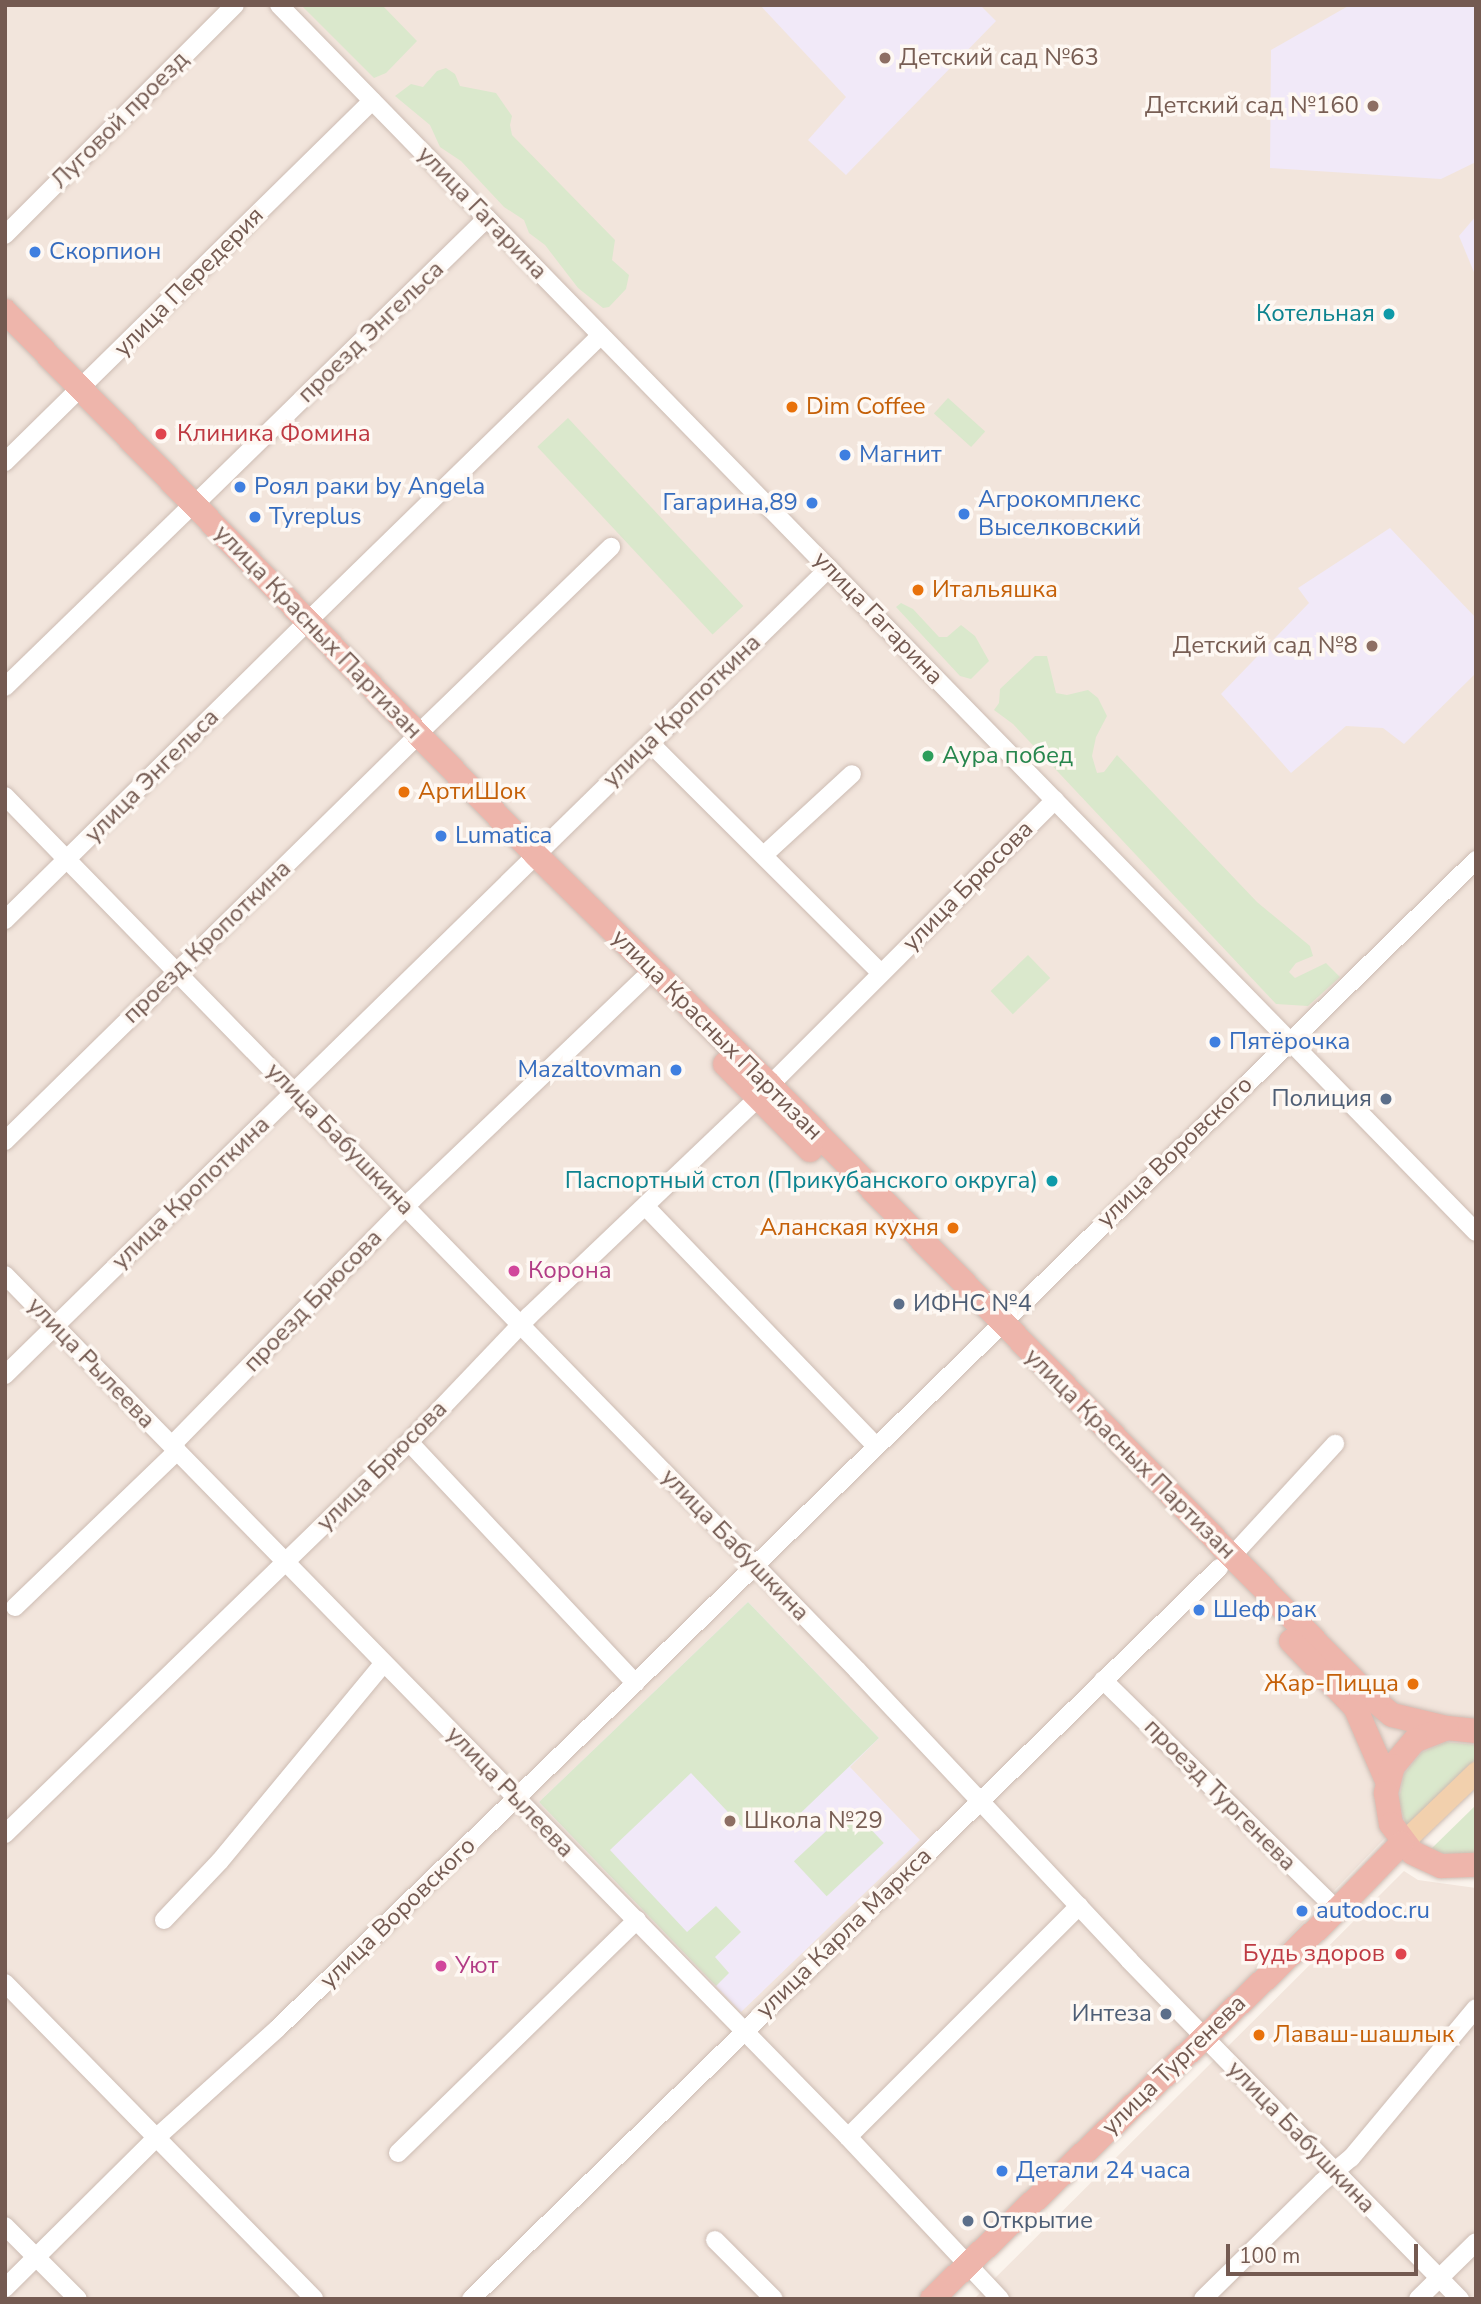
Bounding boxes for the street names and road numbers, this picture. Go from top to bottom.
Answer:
street label: Луговой проезд [45,45,195,195]
street label: улица Гагарина [411,140,553,286]
street label: улица Передерия [108,201,270,363]
street label: проезд Энгельса [292,255,450,409]
street label: улица Красных Партизан [208,519,428,745]
street label: улица Гагарина [807,545,949,691]
street label: улица Кропоткина [597,628,767,794]
street label: улица Энгельса [79,703,225,849]
street label: улица Брюсова [897,815,1039,957]
street label: проезд Кропоткина [117,854,297,1030]
street label: улица Красных Партизан [606,924,828,1146]
street label: улица Бабушкина [260,1057,420,1221]
street label: улица Воровского [1091,1070,1259,1234]
street label: улица Кропоткина [106,1110,276,1276]
street label: проезд Брюсова [238,1224,388,1378]
street label: улица Рылеева [21,1291,161,1435]
street label: улица Красных Партизан [1019,1343,1241,1565]
street label: улица Брюсова [311,1395,453,1537]
street label: улица Бабушкина [655,1463,815,1627]
street label: проезд Тургенева [1138,1713,1302,1877]
street label: улица Рылеева [440,1720,580,1864]
street label: улица Воровского [314,1831,482,1995]
street label: улица Карла Маркса [750,1842,938,2024]
street label: улица Тургенева [1096,1989,1252,2141]
street label: улица Бабушкина [1221,2055,1381,2219]

